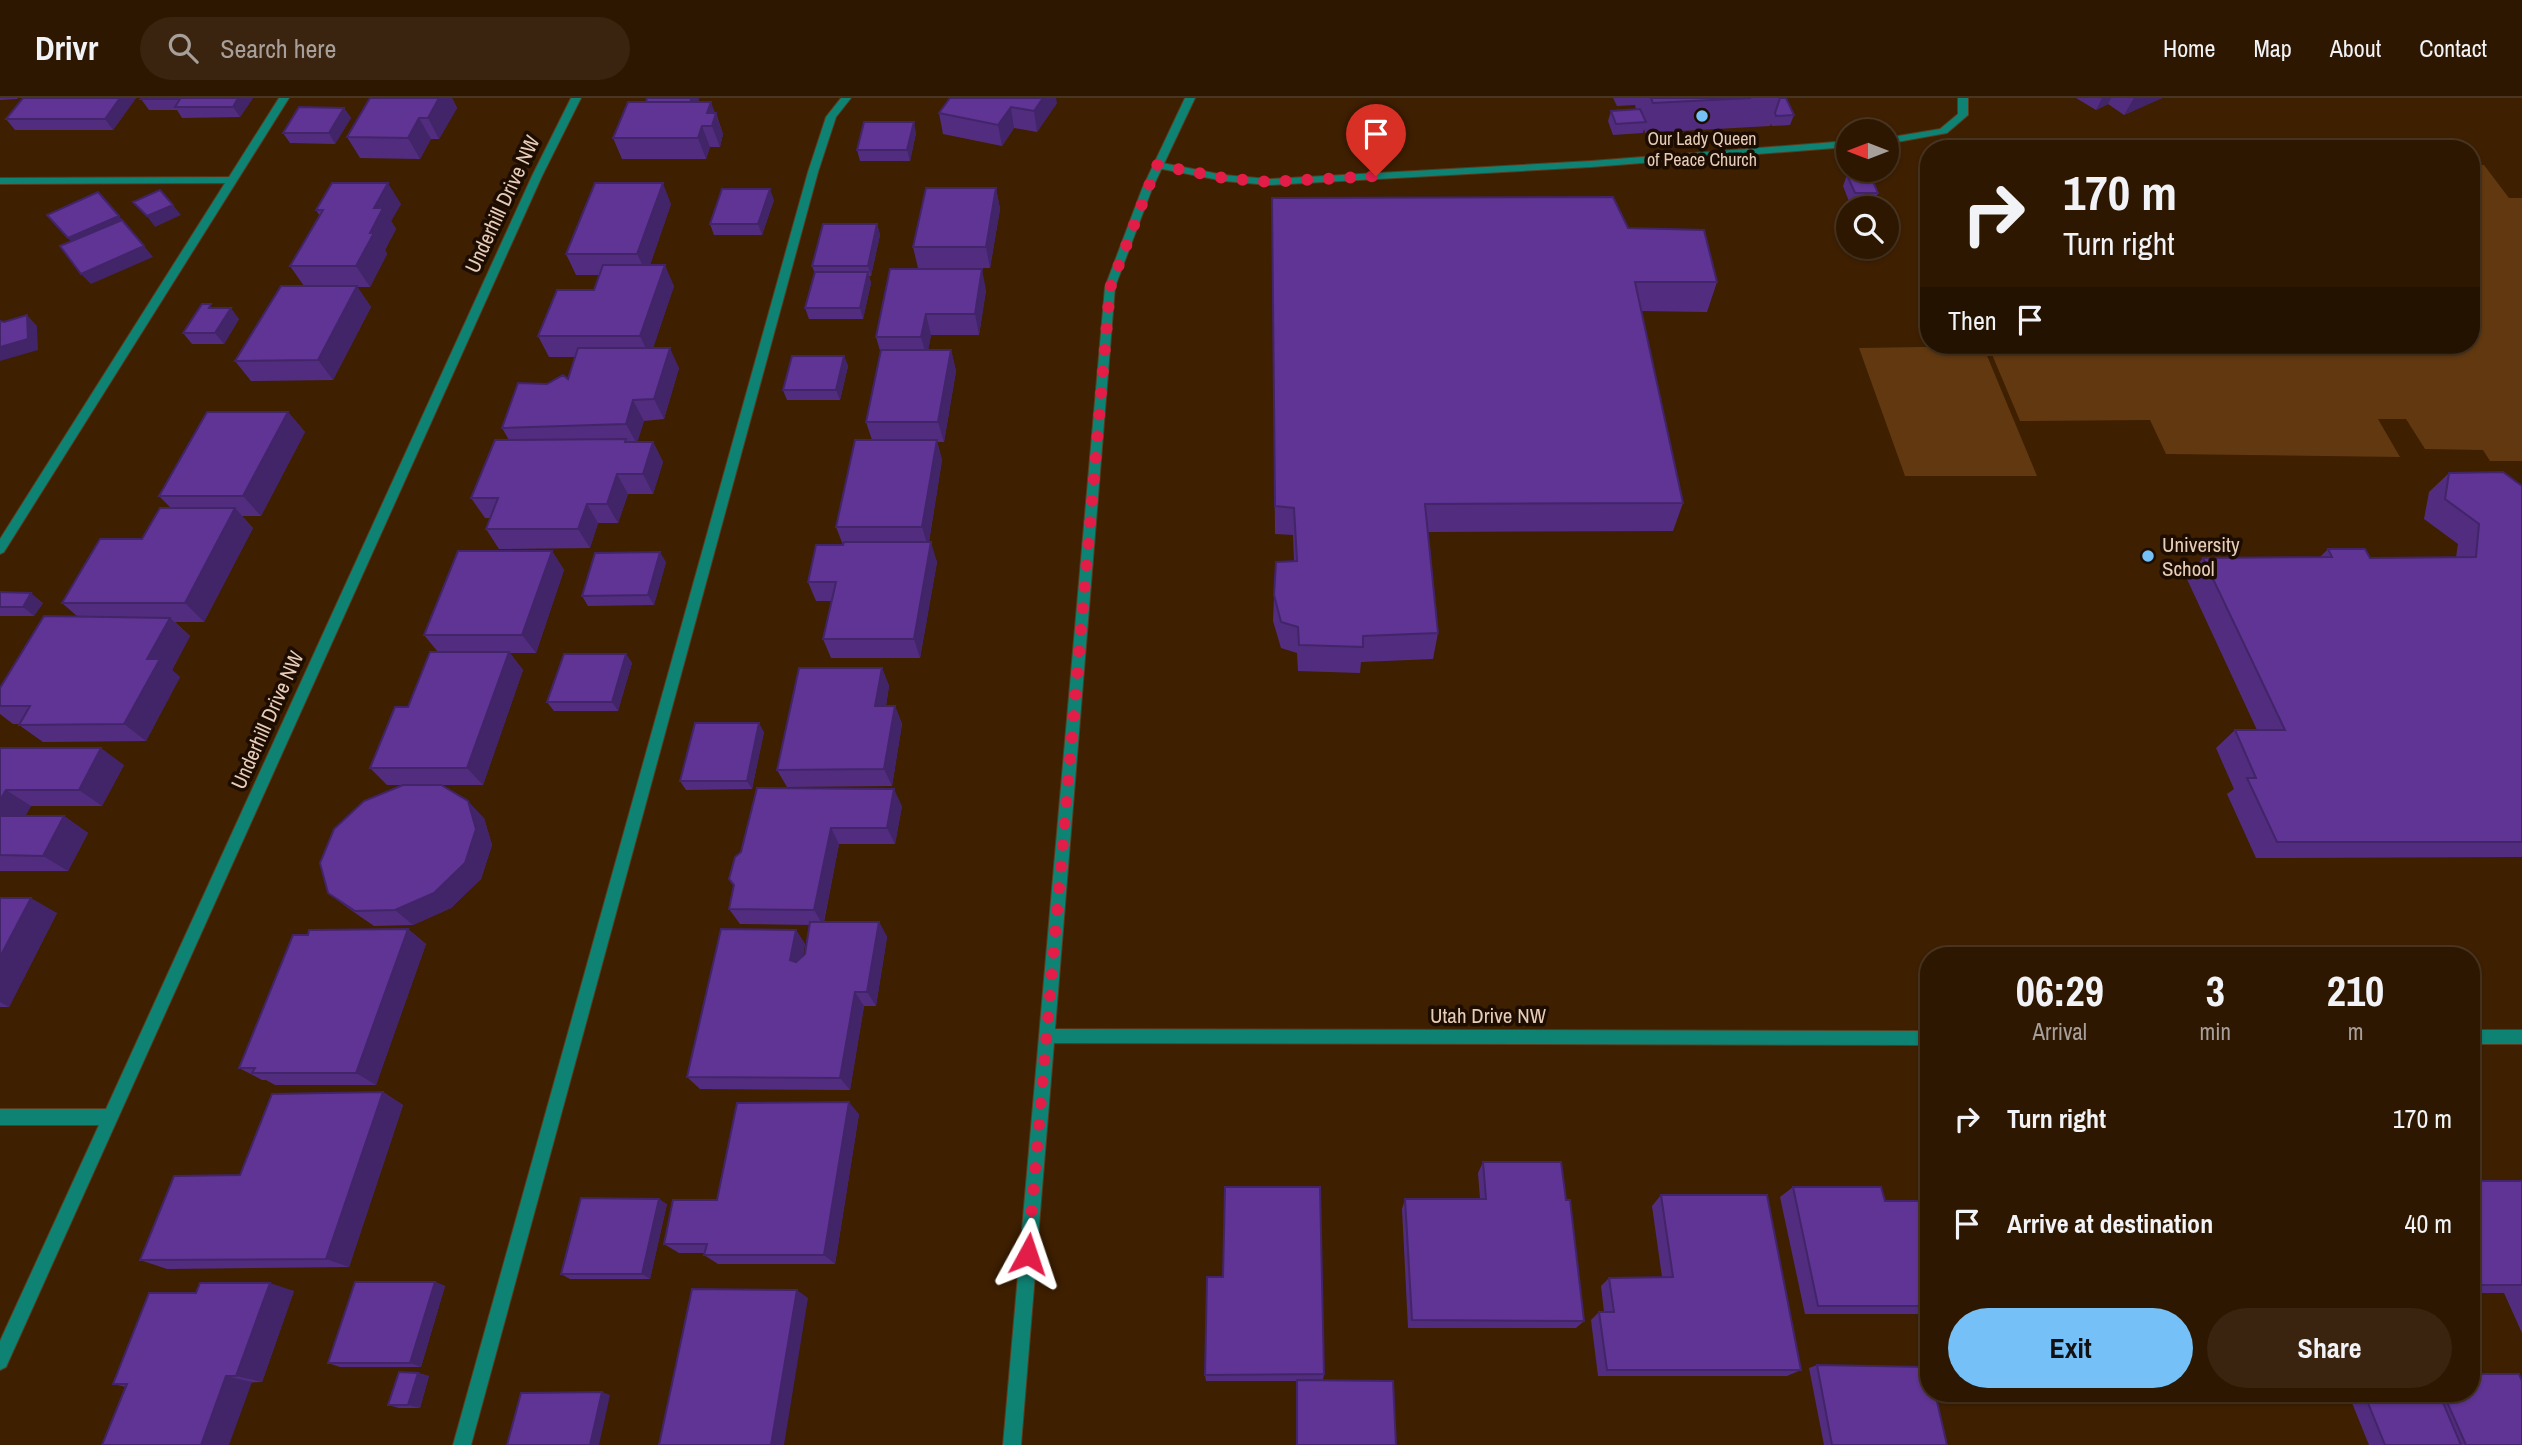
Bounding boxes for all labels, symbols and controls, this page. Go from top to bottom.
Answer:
search box [140,17,630,80]
text: Drivr [35,26,98,70]
icon: search [164,29,202,67]
text: Search here [220,31,336,66]
text: Home [2163,32,2215,64]
text: Map [2253,32,2292,64]
text: About [2330,32,2381,64]
text: Contact [2419,32,2487,64]
pin [1346,104,1406,176]
marker: Our Lady Queen of Peace Church [1694,108,1710,124]
icon: arrive [1357,115,1395,153]
north arrow [1836,119,1899,182]
map controls [1836,119,1899,259]
place label: Our Lady Queen of Peace Church [1647,126,1757,172]
street label: Underhill Drive NW [458,130,547,277]
text: 170 m [2063,159,2177,225]
icon: right [1948,168,2039,259]
button: search [1836,196,1899,259]
text: Turn right [2063,222,2175,265]
icon: arrive [2011,301,2049,339]
text: Then [1948,303,1997,338]
place label: University School [2162,530,2240,583]
marker: University School [2140,548,2156,564]
street label: Underhill Drive NW [224,646,311,794]
text: 06:29 [2016,963,2104,1019]
text: 3 [2206,963,2225,1019]
text: 210 [2327,963,2384,1019]
street label: Utah Drive NW [1430,1001,1547,1030]
text: Arrival [2033,1016,2087,1047]
text: min [2200,1016,2231,1047]
text: m [2348,1016,2363,1047]
icon: right [1948,1100,1986,1138]
text: Turn right [2007,1101,2106,1136]
text: 170 m [2393,1101,2452,1136]
icon: arrive [1948,1205,1986,1243]
text: Arrive at destination [2007,1206,2213,1241]
text: 40 m [2405,1206,2452,1241]
position arrow [991,1217,1065,1291]
button: Exit [1948,1308,2193,1388]
button: Share [2207,1308,2452,1388]

